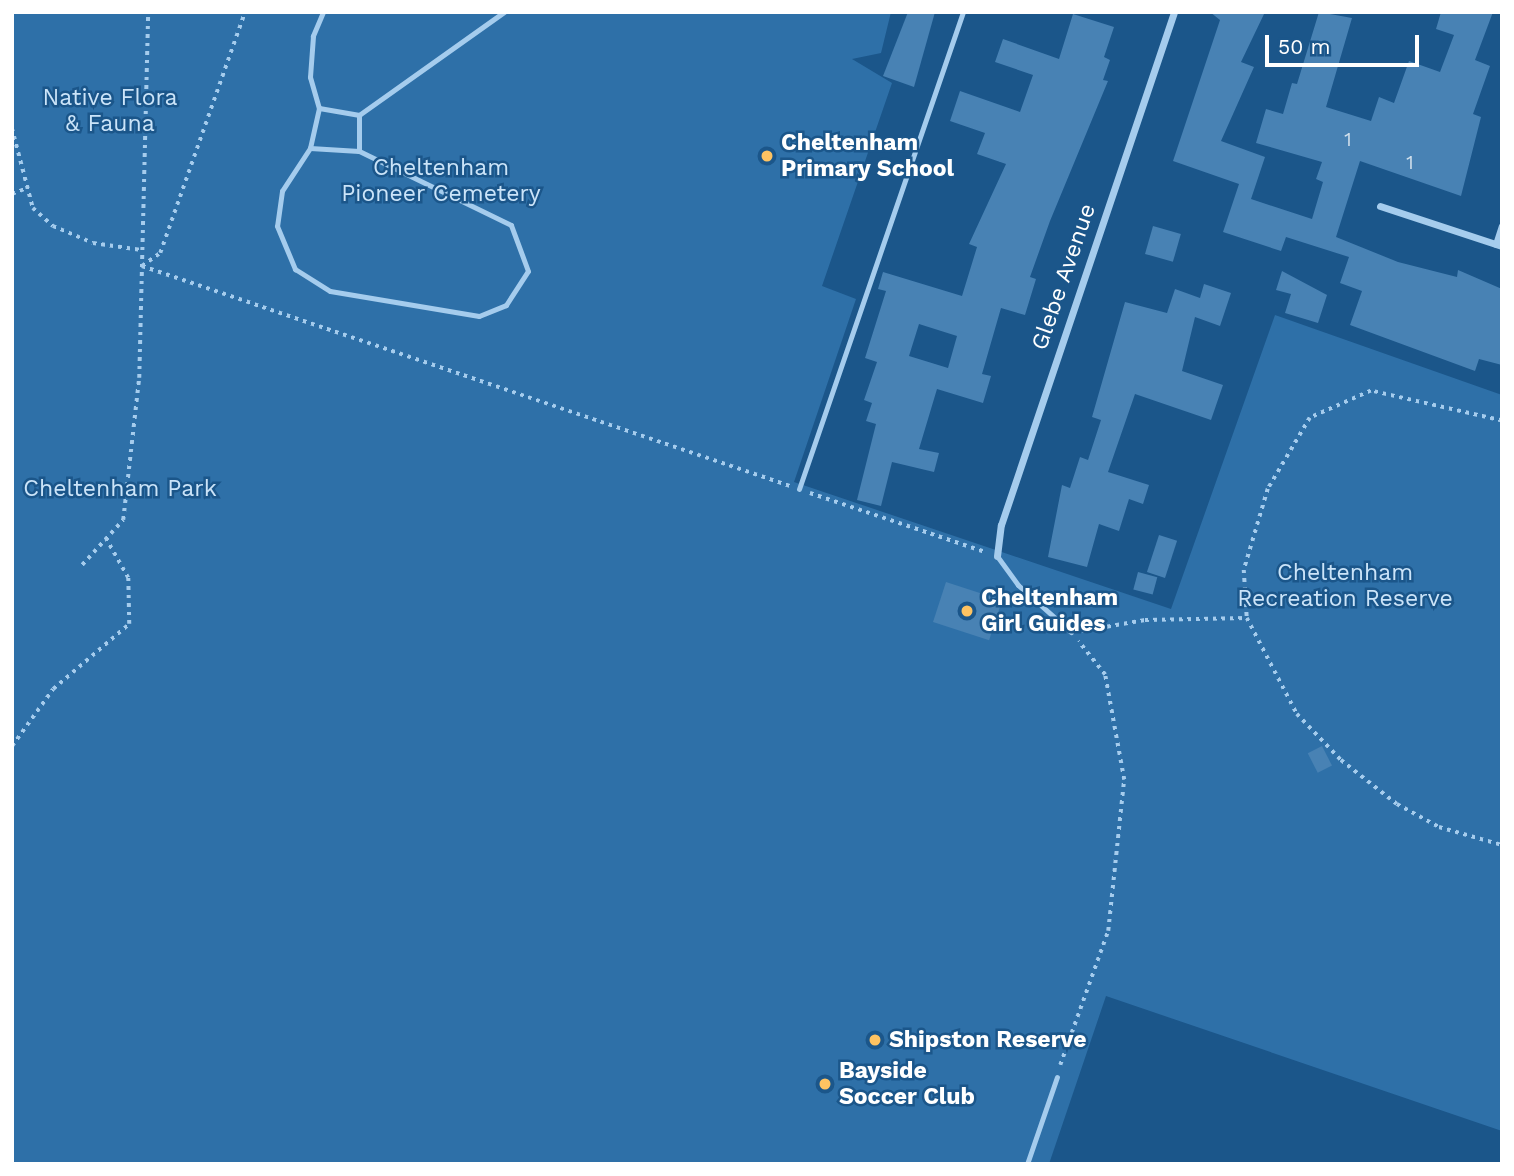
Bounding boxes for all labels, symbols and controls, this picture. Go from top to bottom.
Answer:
scale bar [1269,21,1423,65]
text: 50 m [1278,34,1330,59]
park label: Native Flora & Fauna [42,84,178,138]
place label: Cheltenham Primary School [781,129,955,183]
house number: 1 [1344,129,1352,151]
marker: Cheltenham Primary School [759,148,775,164]
house number: 1 [1406,152,1414,174]
park label: Cheltenham Pioneer Cemetery [341,154,541,208]
street label: Glebe Avenue [1026,200,1102,354]
park label: Cheltenham Park [23,475,217,503]
park label: Cheltenham Recreation Reserve [1237,559,1453,613]
place label: Cheltenham Girl Guides [981,584,1118,638]
marker: Cheltenham Girl Guides [959,603,975,619]
place label: Shipston Reserve [889,1026,1087,1054]
marker: Shipston Reserve [867,1032,883,1048]
place label: Bayside Soccer Club [839,1057,975,1111]
marker: Bayside Soccer Club [817,1076,833,1092]

